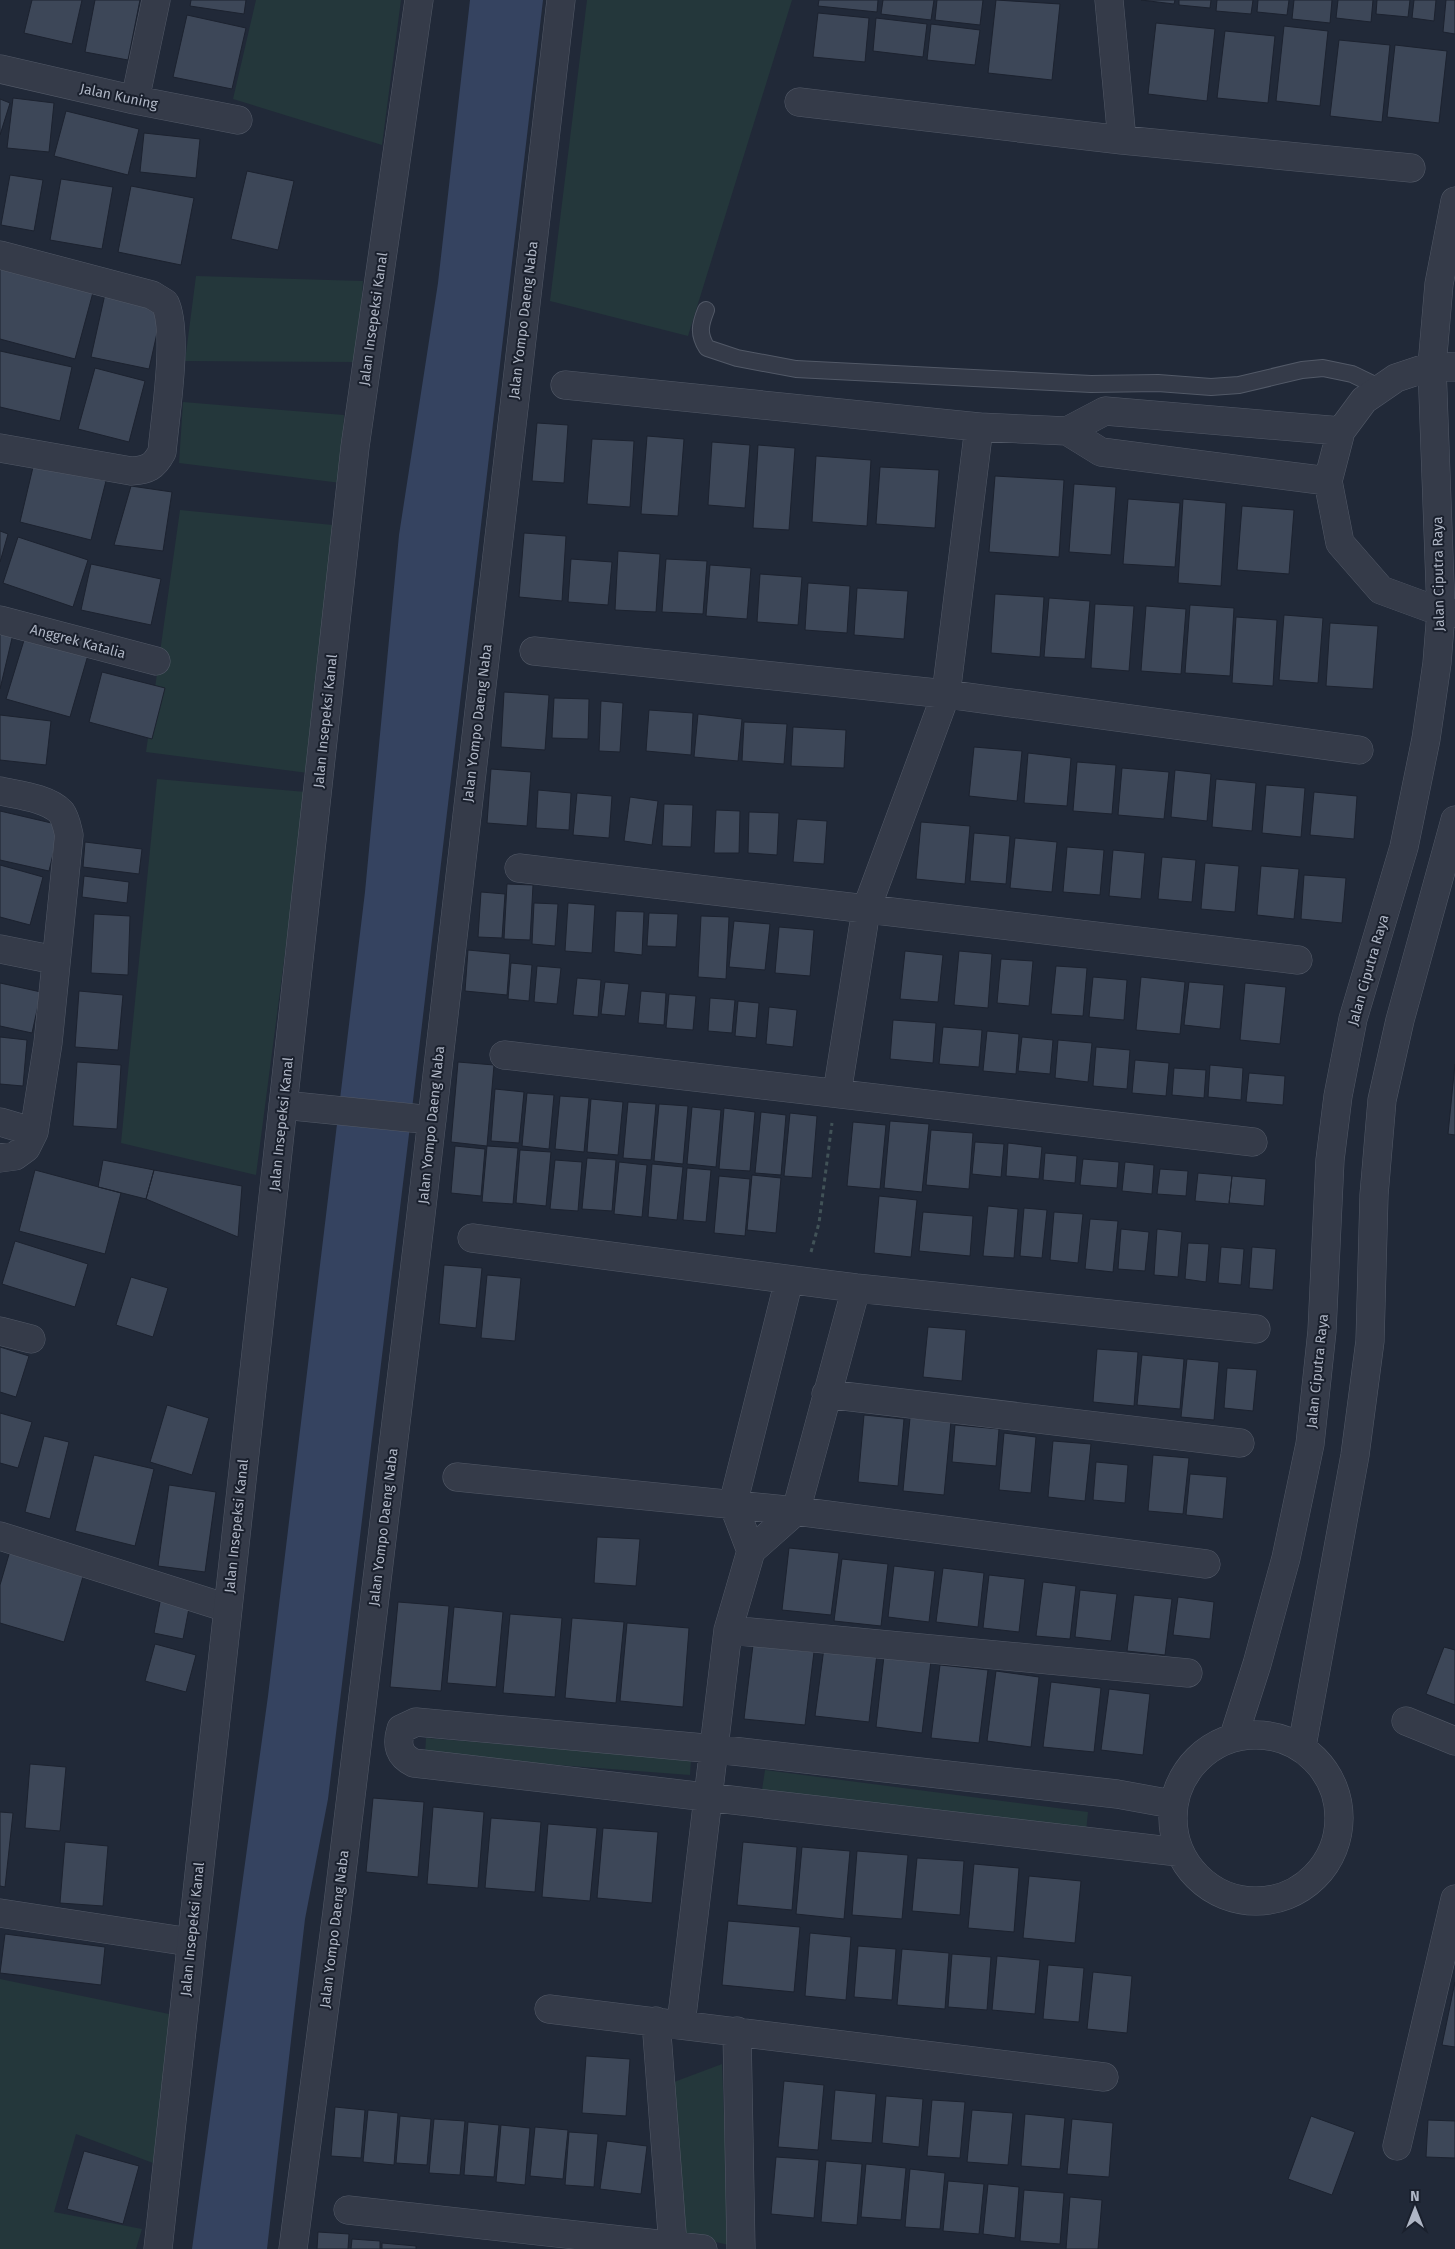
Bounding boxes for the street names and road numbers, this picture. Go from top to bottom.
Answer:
street label: Jalan Kuning [78,80,160,113]
street label: Jalan Yompo Daeng Naba [505,240,542,400]
street label: Jalan Insepeksi Kanal [356,251,391,387]
street label: Jalan Ciputra Raya [1429,516,1448,632]
street label: Anggrek Katalia [28,621,127,662]
street label: Jalan Yompo Daeng Naba [459,643,496,803]
street label: Jalan Insepeksi Kanal [310,653,341,789]
street label: Jalan Ciputra Raya [1344,913,1392,1028]
street label: Jalan Yompo Daeng Naba [415,1045,448,1205]
street label: Jalan Insepeksi Kanal [266,1056,297,1192]
street label: Jalan Ciputra Raya [1303,1313,1332,1429]
street label: Jalan Yompo Daeng Naba [365,1447,402,1607]
street label: Jalan Insepeksi Kanal [221,1458,252,1594]
street label: Jalan Yompo Daeng Naba [316,1849,353,2009]
street label: Jalan Insepeksi Kanal [177,1861,208,1997]

